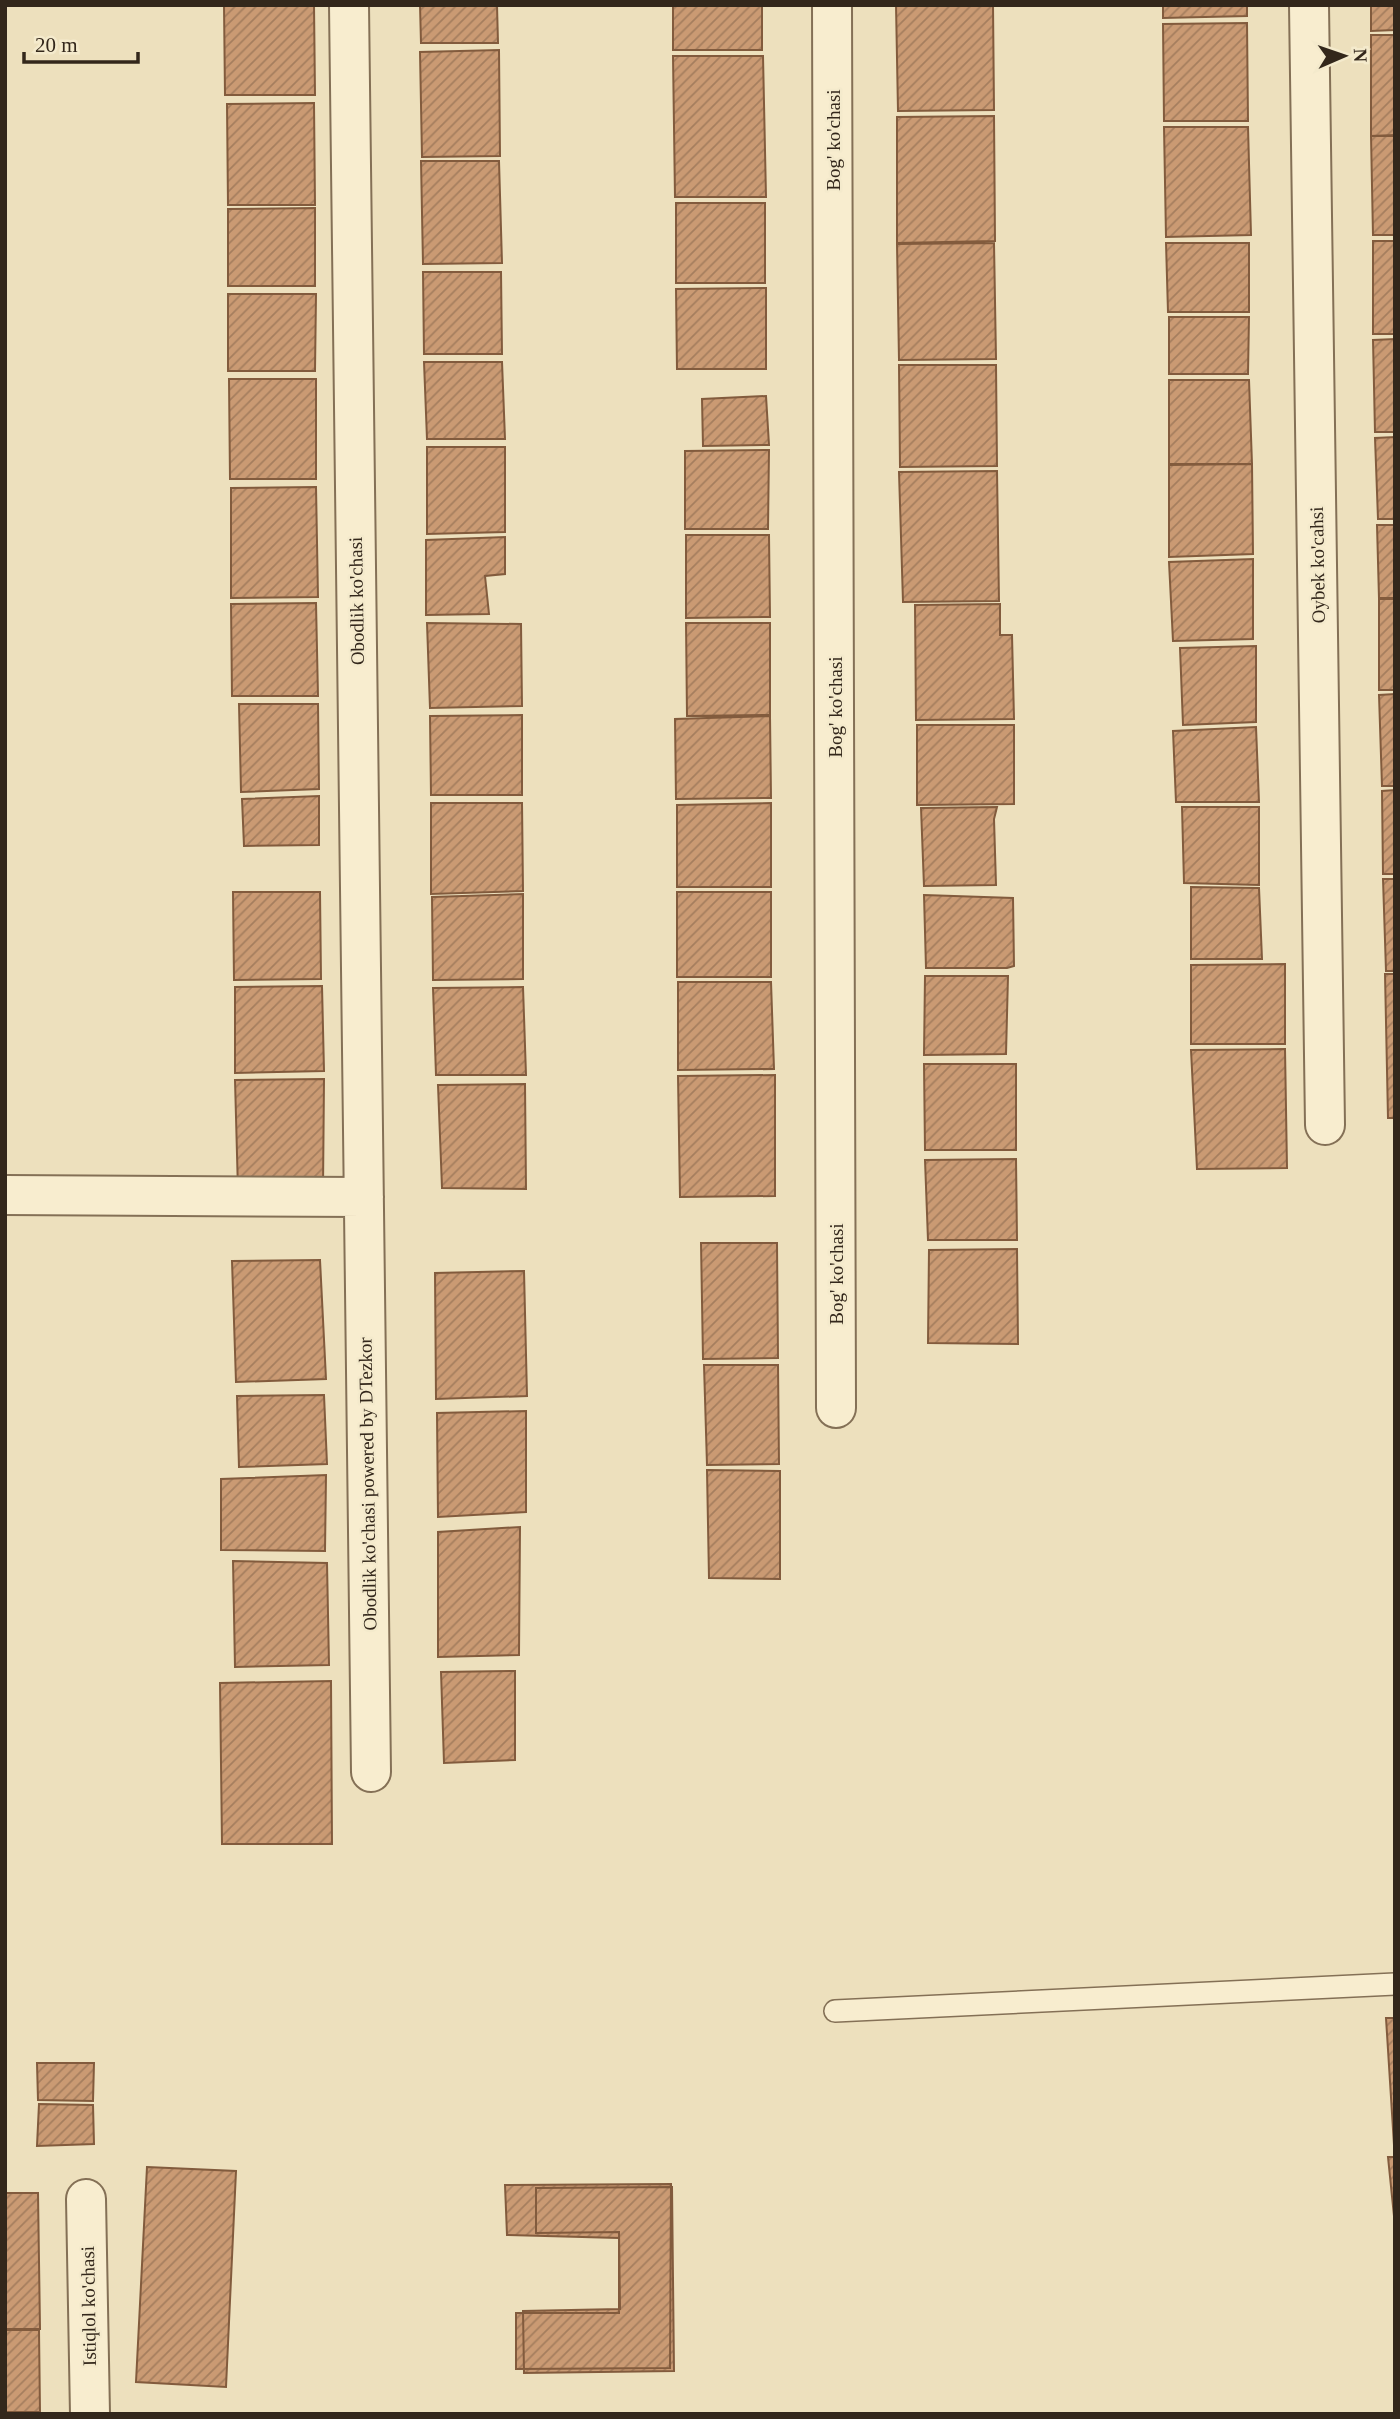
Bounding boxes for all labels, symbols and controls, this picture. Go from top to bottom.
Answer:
scale bar [24,21,138,65]
north arrow [1309,21,1379,91]
text: 20 m [35,33,78,57]
text: N [1350,48,1371,63]
street label: Bog' ko'chasi [823,89,844,191]
street label: Oybek ko'cahsi [1306,506,1329,624]
street label: Obodlik ko'chasi [345,537,368,665]
street label: Bog' ko'chasi [825,656,846,758]
street label: Bog' ko'chasi [826,1223,847,1325]
street label: Obodlik ko'chasi powered by DTezkor [354,1336,381,1631]
street label: Istiqlol ko'chasi [77,2246,100,2366]

